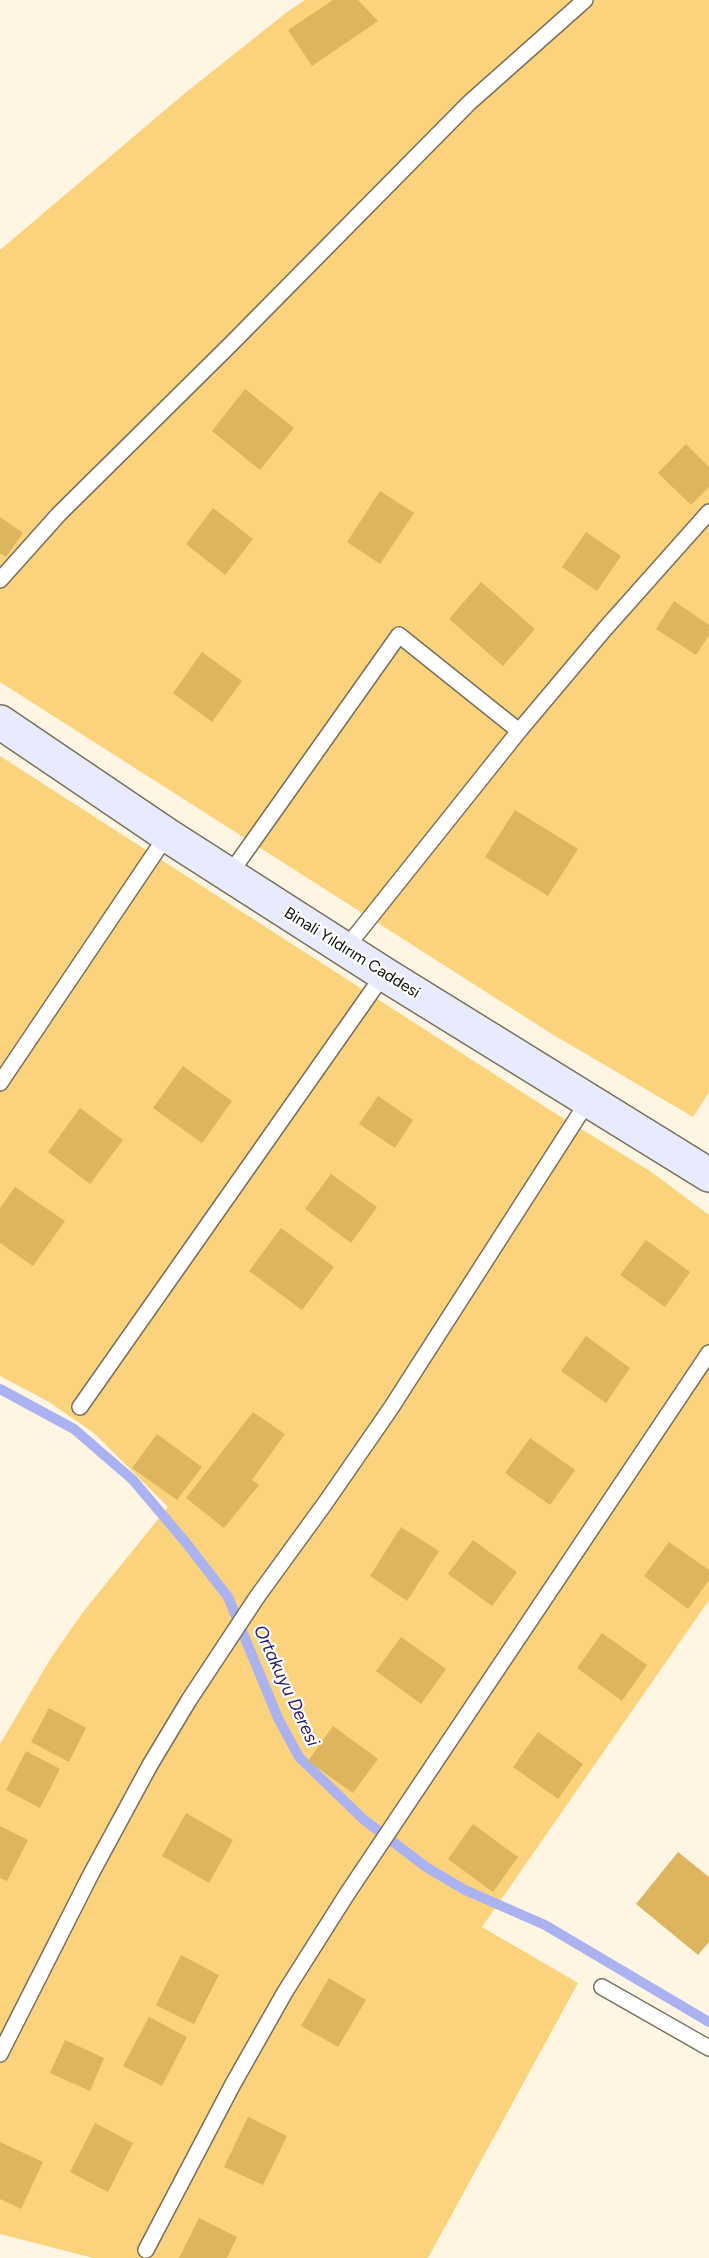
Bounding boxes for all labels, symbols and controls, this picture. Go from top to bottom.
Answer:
street label: Binali Yıldırım Caddesi [280,903,424,1003]
water label: Ortakuyu Deresi [248,1622,324,1750]

